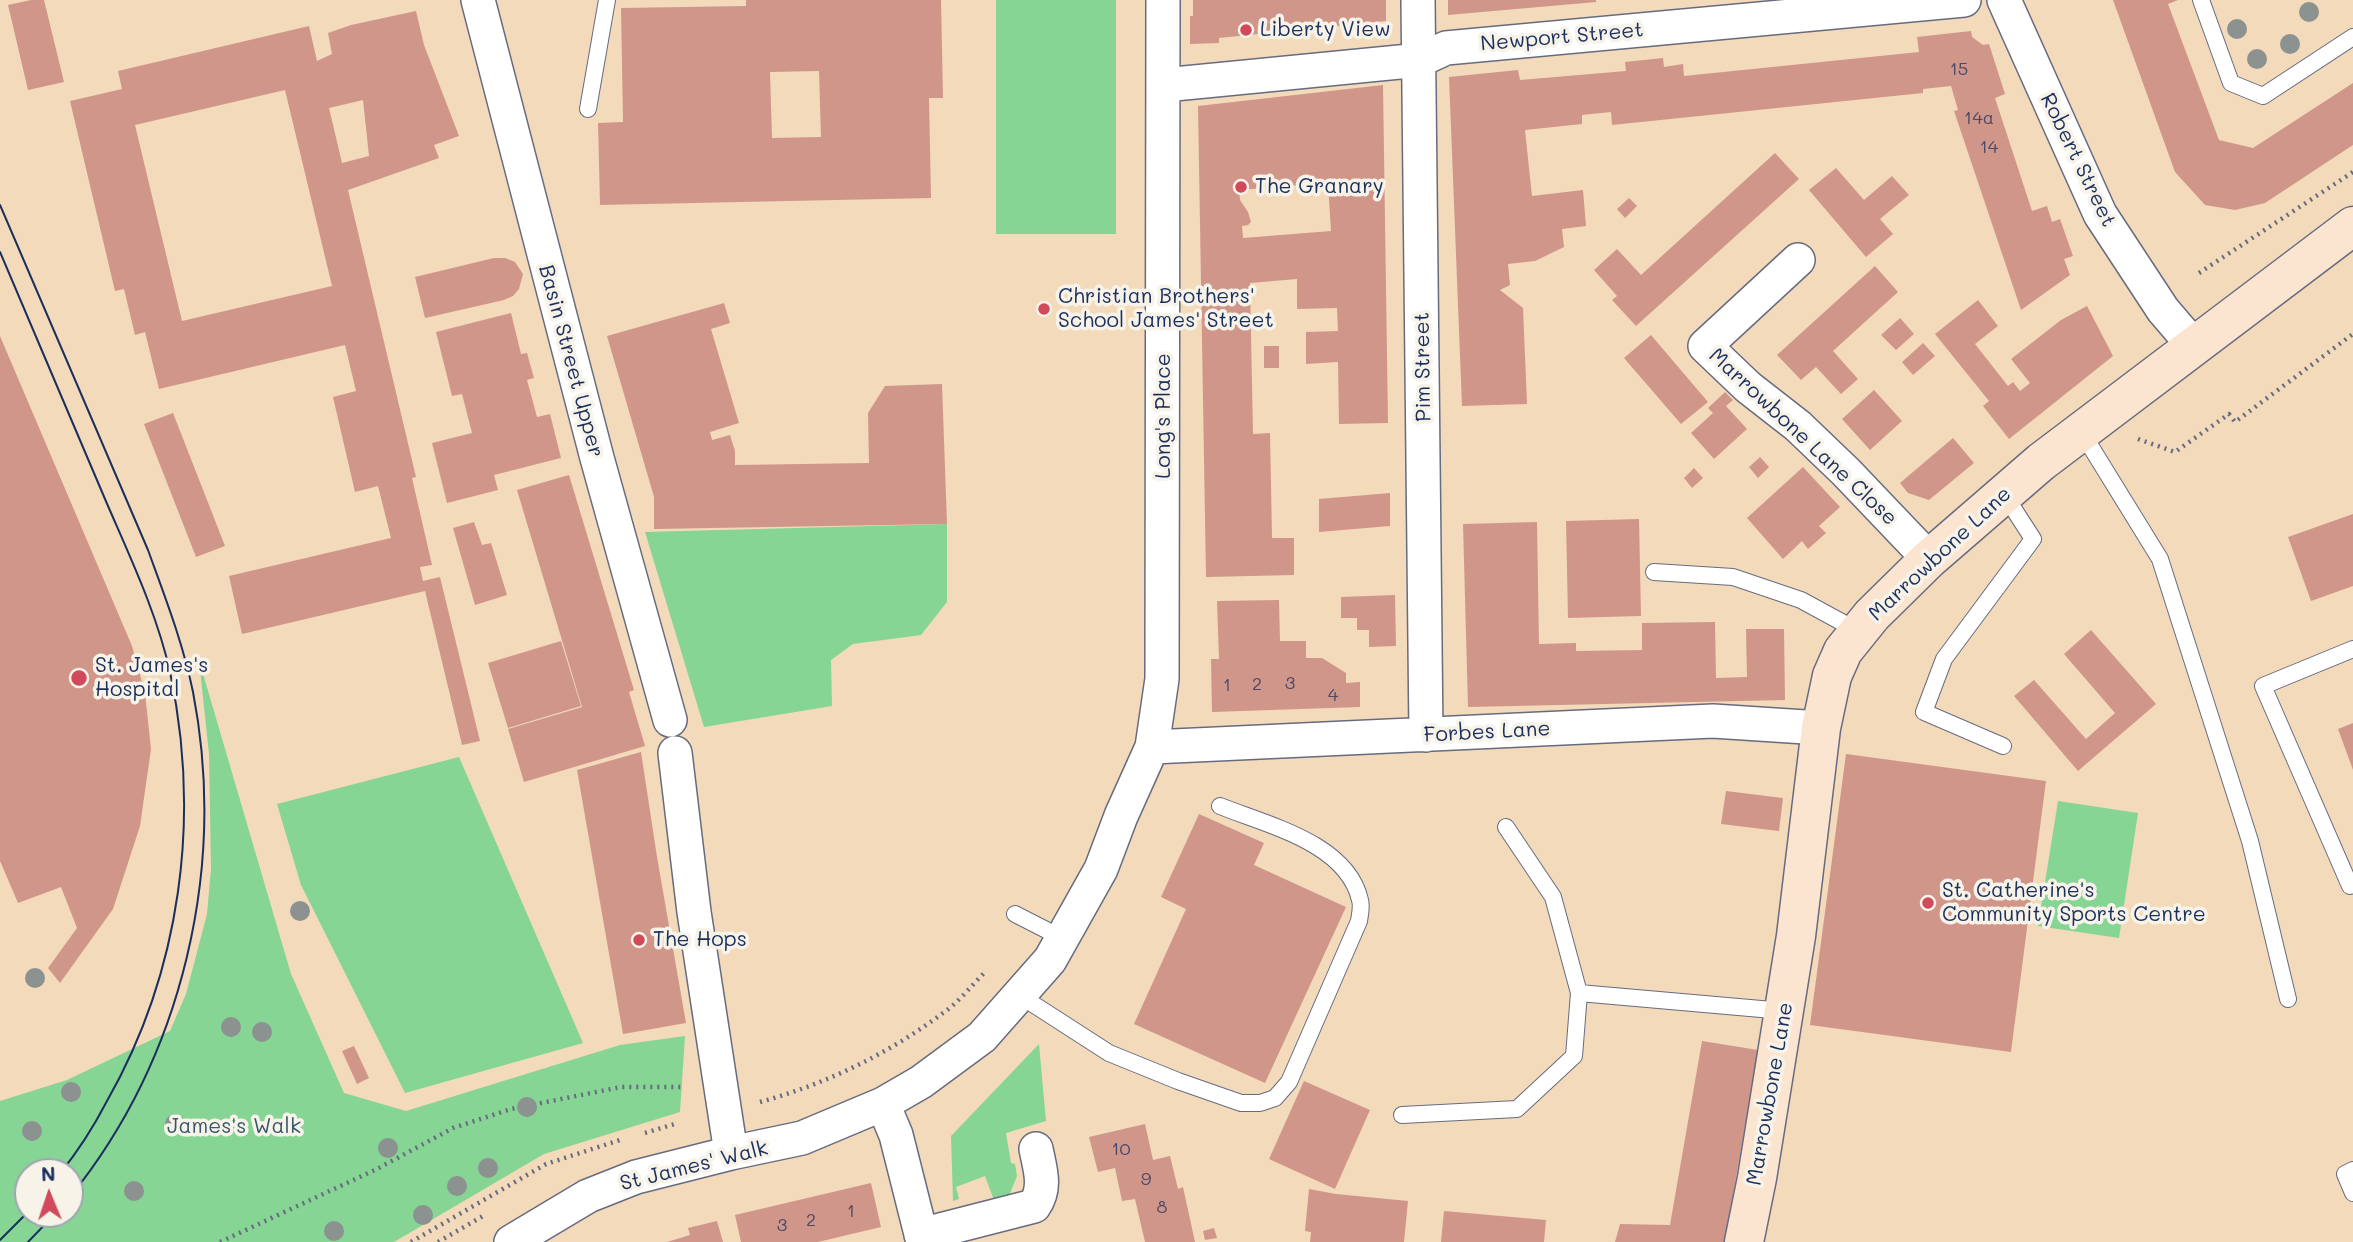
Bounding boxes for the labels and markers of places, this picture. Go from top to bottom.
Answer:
place label: Liberty View [1260,17,1391,43]
marker: Liberty View [1238,22,1254,38]
place label: The Granary [1255,174,1384,200]
marker: The Granary [1233,179,1249,195]
place label: Christian Brothers' School James' Street [1058,284,1274,334]
marker: Christian Brothers' School James' Street [1036,301,1052,317]
place label: St. James's Hospital [95,653,208,703]
marker: St. James's Hospital [69,668,89,688]
place label: St. Catherine's Community Sports Centre [1942,878,2206,928]
marker: St. Catherine's Community Sports Centre [1920,895,1936,911]
place label: The Hops [653,927,747,953]
marker: The Hops [631,932,647,948]

